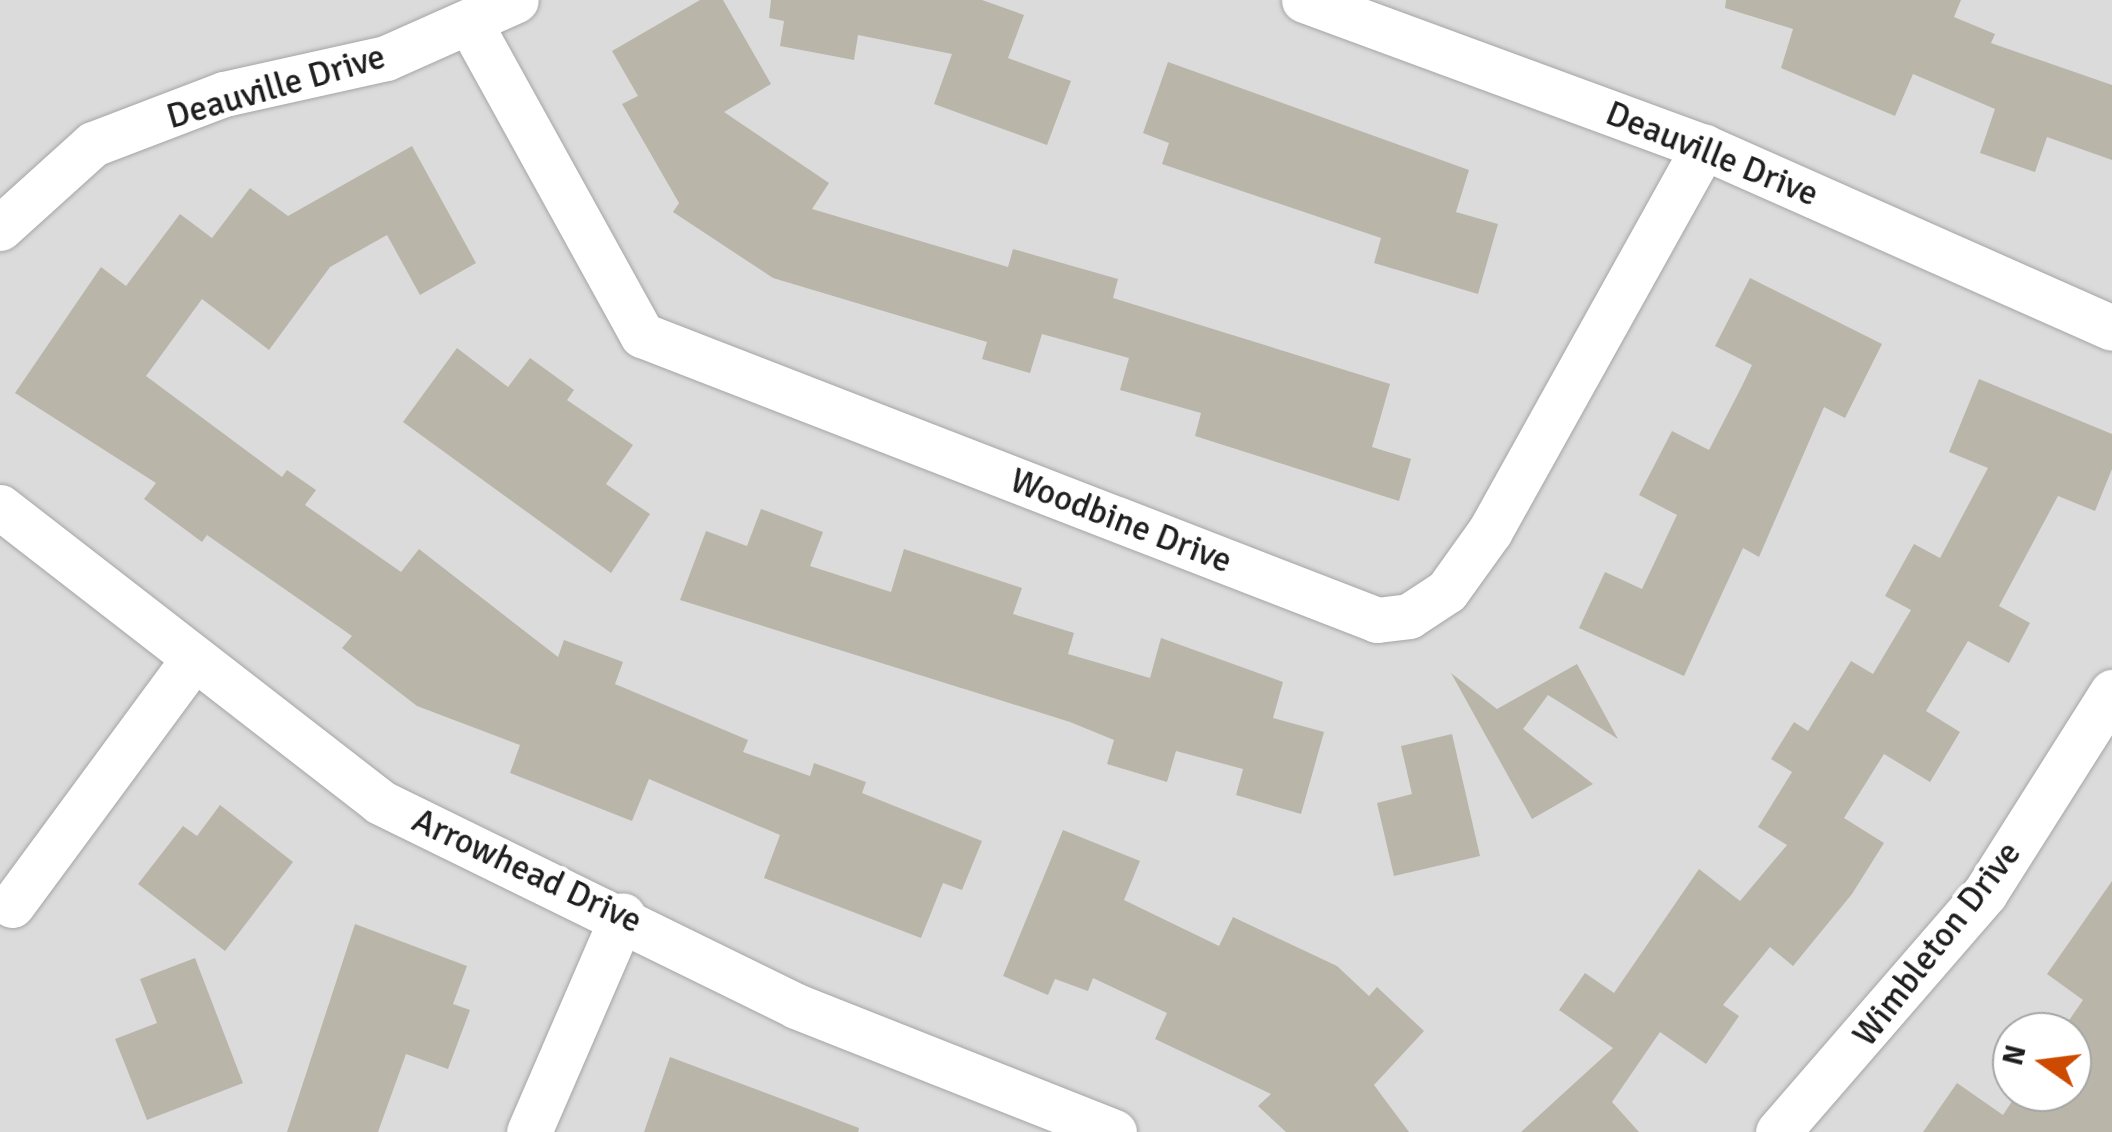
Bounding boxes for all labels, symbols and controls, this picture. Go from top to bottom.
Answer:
street label: Deauville Drive [162,36,390,138]
street label: Deauville Drive [1600,92,1824,216]
street label: Woodbine Drive [1004,459,1238,583]
street label: Arrowhead Drive [406,799,648,943]
street label: Wimbleton Drive [1844,833,2030,1055]
north arrow [1992,1012,2092,1112]
text: N [1996,1042,2034,1069]

